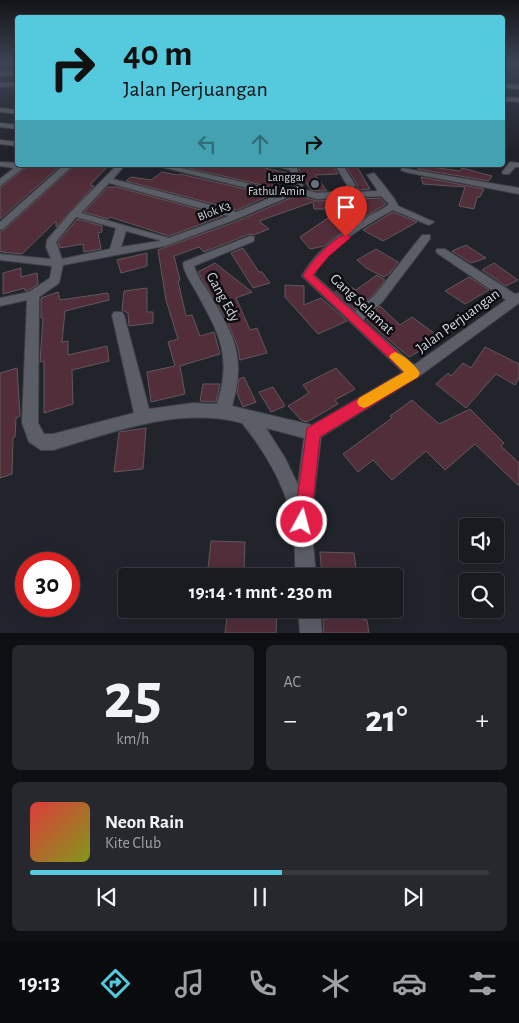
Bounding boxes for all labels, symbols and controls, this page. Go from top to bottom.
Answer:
icon: right [40,35,105,100]
text: 40 m [123,37,192,72]
text: Jalan Perjuangan [123,78,268,100]
icon: left [193,130,221,158]
icon: ahead [246,130,274,158]
icon: right [299,130,327,158]
place label: Langgar Fathul Amin [248,171,305,197]
marker: Langgar Fathul Amin [309,178,321,190]
pin [325,186,367,237]
icon: arrive [332,193,360,221]
street label: Blok K3 [196,199,232,223]
street label: Gang Edy [203,270,243,325]
street label: Gang Selamat [327,271,397,337]
street label: Jalan Perjuangan [414,286,502,356]
position arrow [275,495,327,547]
map controls [459,518,504,618]
button: sound [459,518,504,563]
speed limit sign: 30 [15,552,80,617]
button: search [459,573,504,618]
text: 19:14 · 1 mnt · 230 m [189,583,332,602]
text: 25 [103,665,162,730]
text: AC [284,674,301,690]
text: 21° [365,701,408,739]
text: − [284,707,297,735]
text: + [476,707,489,735]
text: km/h [116,731,149,747]
text: Neon Rain [105,813,184,832]
text: Kite Club [105,835,161,851]
icon: previous [93,883,121,911]
icon: pause [246,883,274,911]
icon: next [399,883,427,911]
icon: directions [98,966,133,1001]
icon: music [172,966,207,1001]
icon: phone [245,966,280,1001]
icon: climate [318,966,353,1001]
icon: car [392,966,427,1001]
icon: filters [465,966,500,1001]
text: 19:13 [19,972,60,994]

